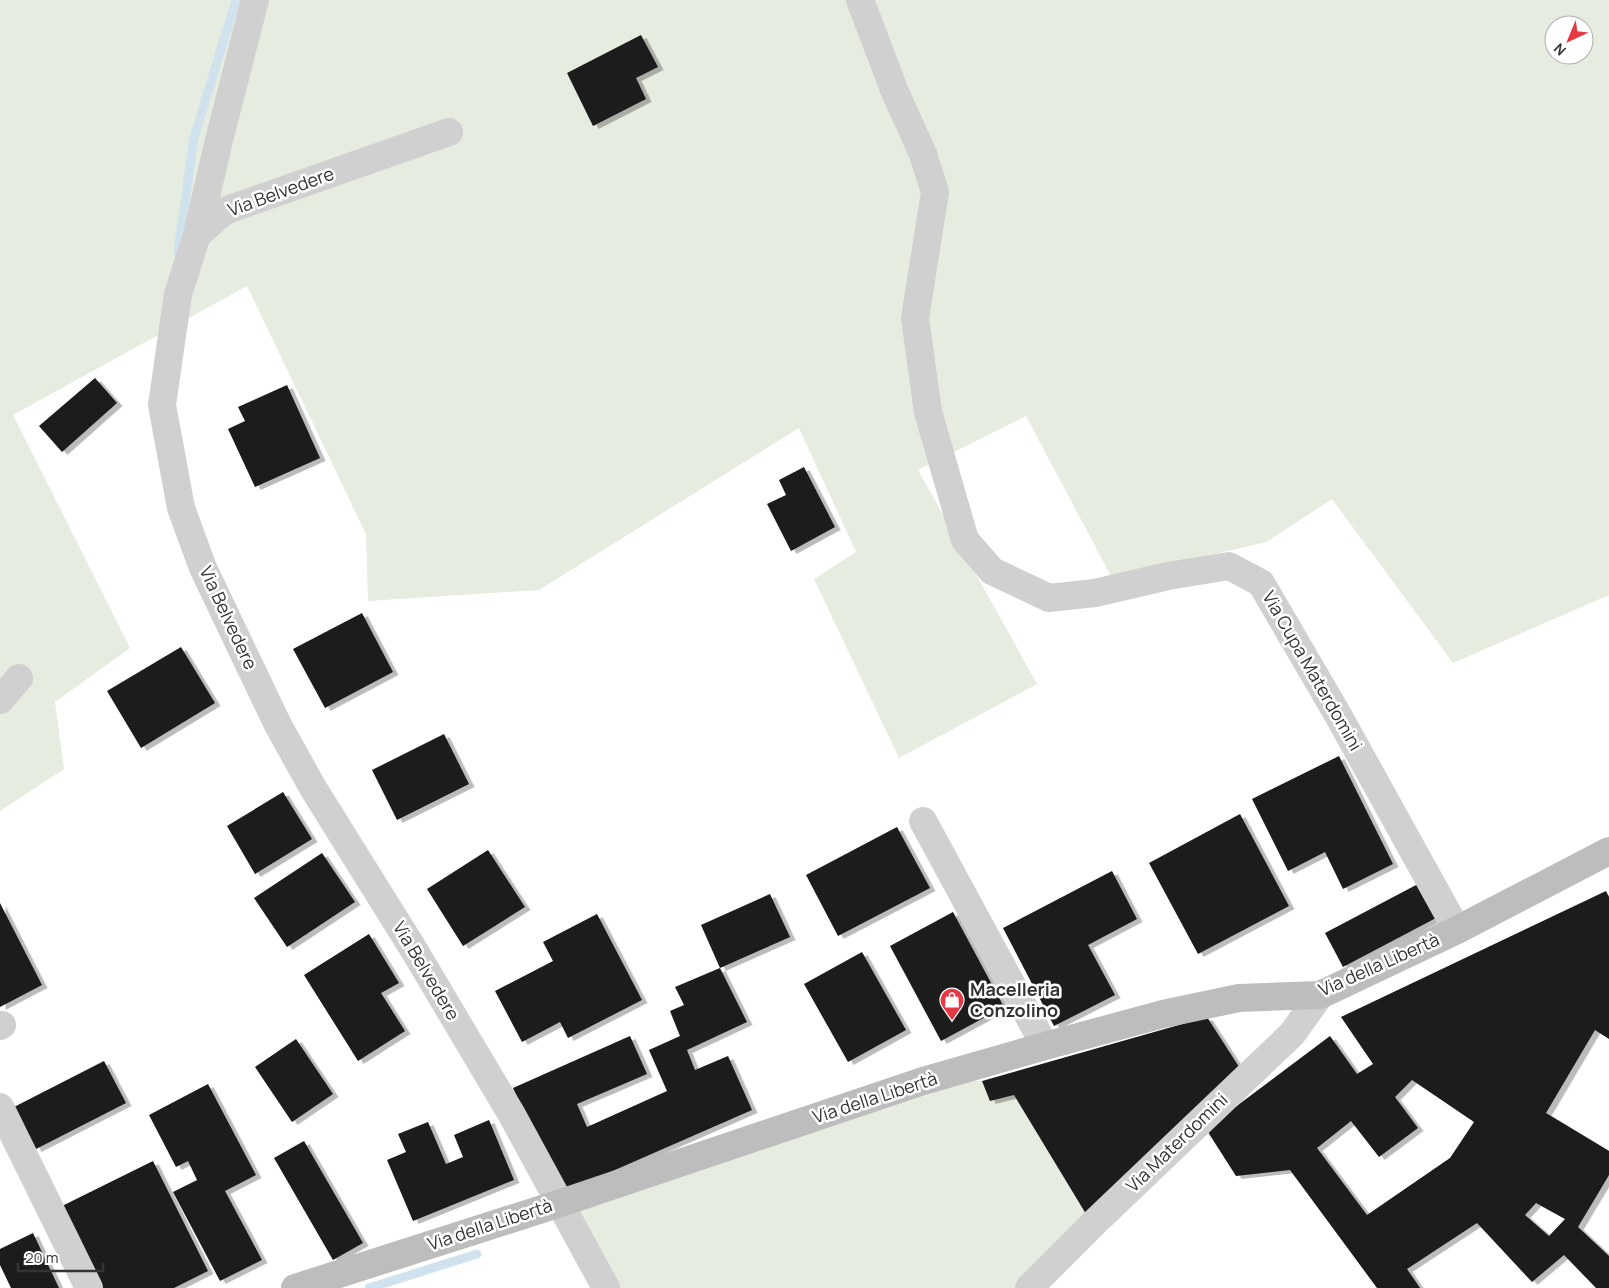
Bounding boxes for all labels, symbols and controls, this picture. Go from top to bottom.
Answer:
north arrow [1544,15,1594,65]
text: N [1549,39,1570,60]
street label: Via Belvedere [224,161,337,221]
street label: Via Belvedere [194,562,263,673]
street label: Via Cupa Materdomini [1257,586,1368,755]
street label: Via Belvedere [388,917,466,1024]
street label: Via della Libertà [1314,927,1443,1001]
place label: Macelleria Conzolino [970,977,1060,1022]
shop icon: Macelleria Conzolino [939,987,965,1021]
street label: Via della Libertà [809,1066,940,1129]
street label: Via Materdomini [1120,1088,1232,1197]
street label: Via della Libertà [424,1193,555,1256]
scale bar [18,1240,102,1272]
text: 20 m [25,1247,58,1268]

